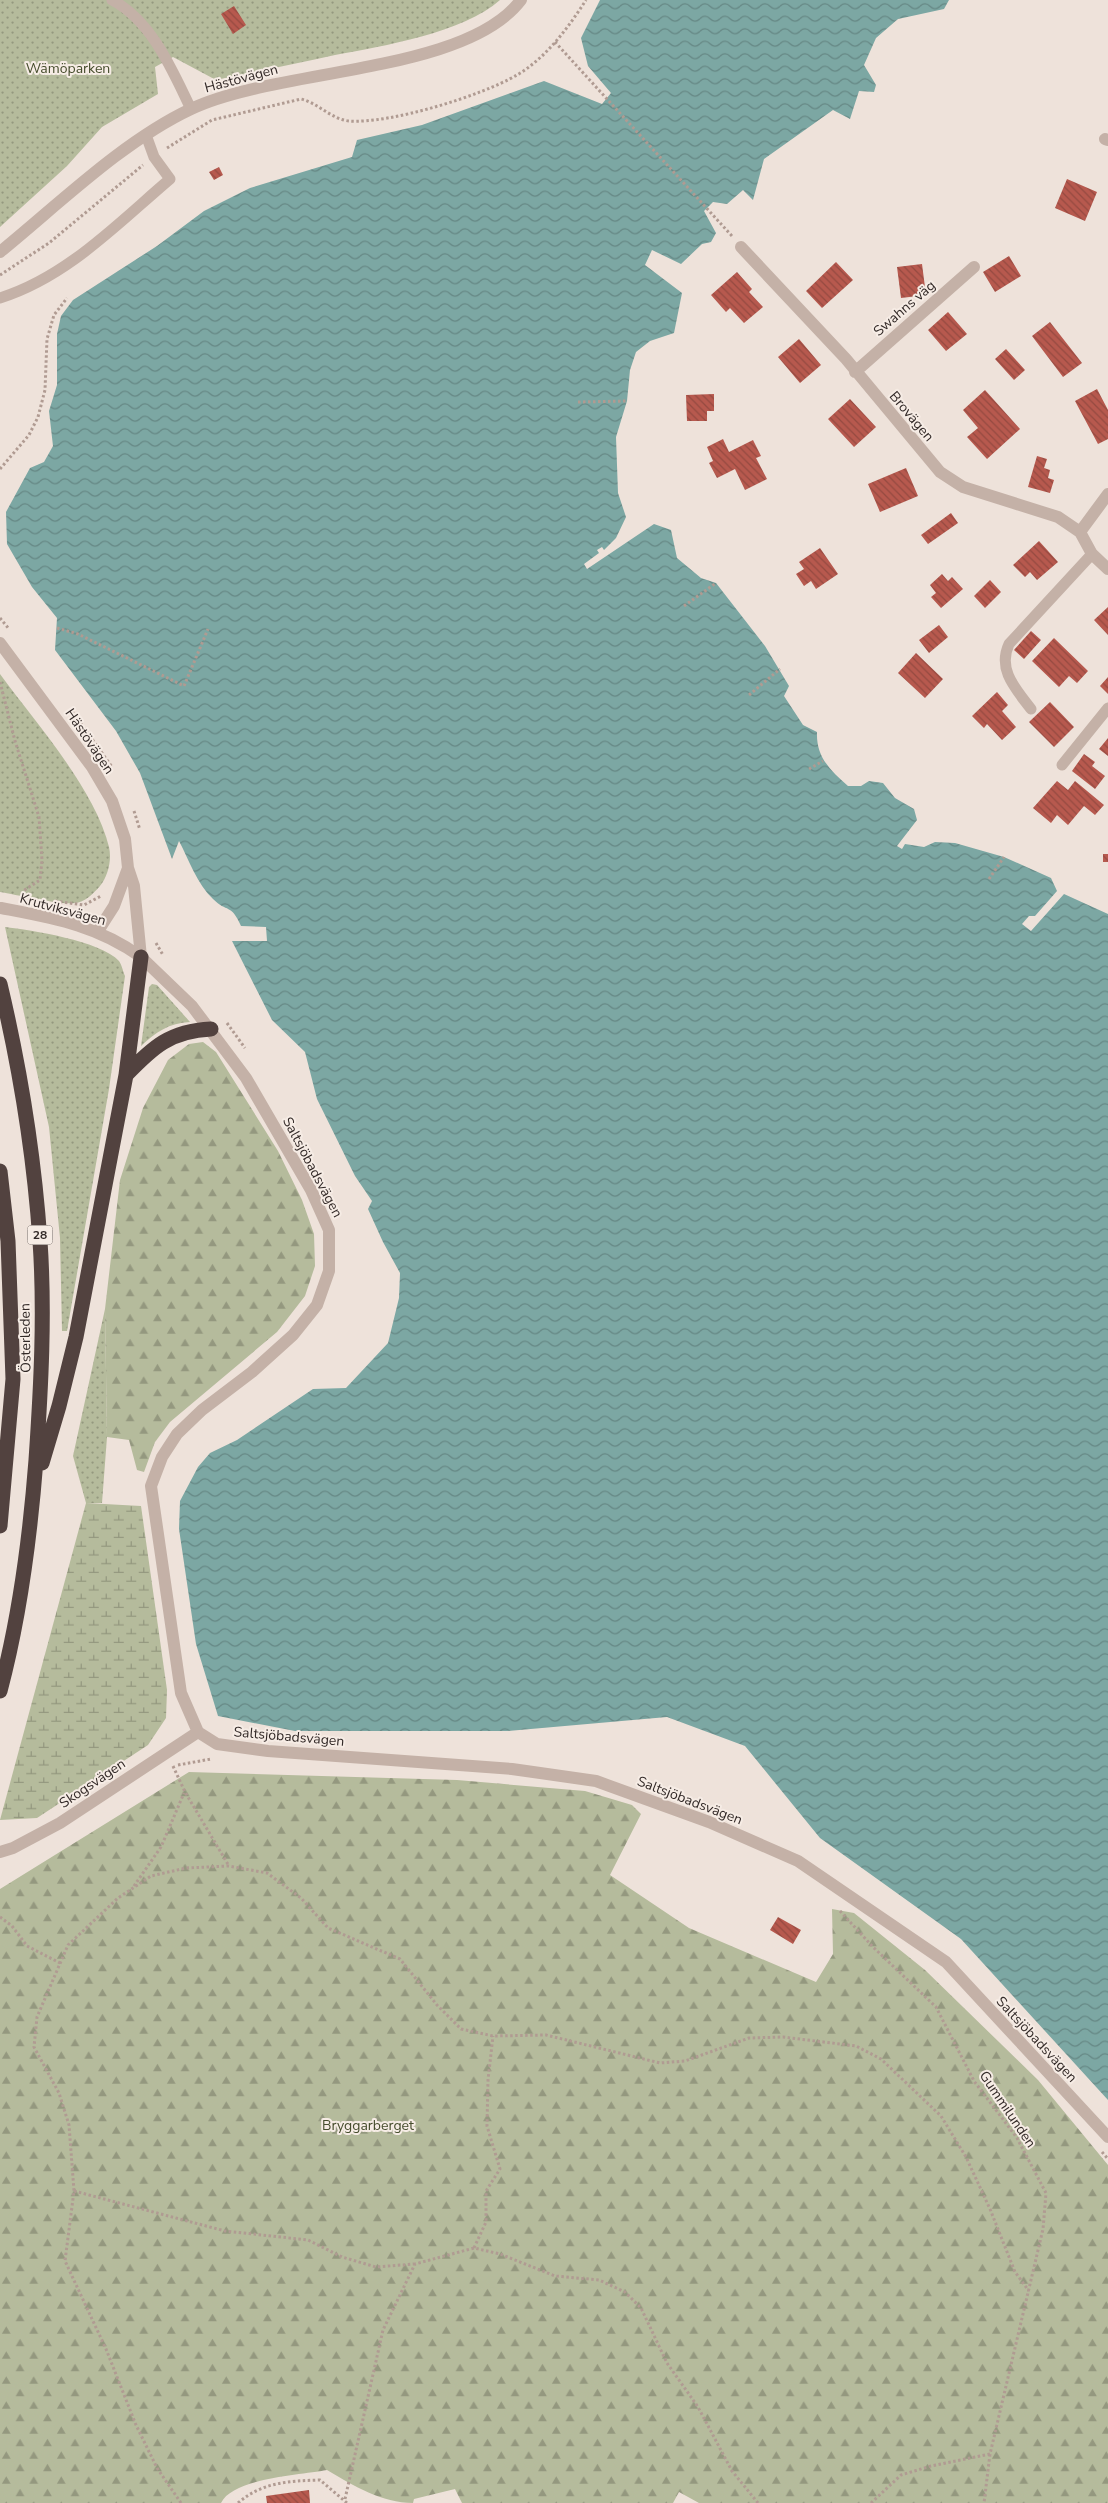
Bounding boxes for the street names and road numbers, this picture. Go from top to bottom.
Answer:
street label: Hästövägen [202,60,280,97]
street label: Swahns väg [869,276,939,341]
street label: Brovägen [885,387,938,445]
street label: Hästövägen [61,705,119,778]
street label: Krutviksvägen [18,889,108,930]
street label: Saltsjöbadsvägen [278,1114,347,1221]
road number: 28 [28,1226,52,1244]
street label: Österleden [15,1303,36,1373]
street label: Saltsjöbadsvägen [233,1722,345,1751]
street label: Skogsvägen [55,1754,129,1813]
street label: Saltsjöbadsvägen [635,1772,745,1829]
street label: Saltsjöbadsvägen [992,1992,1082,2086]
street label: Gummilunden [975,2067,1040,2151]

